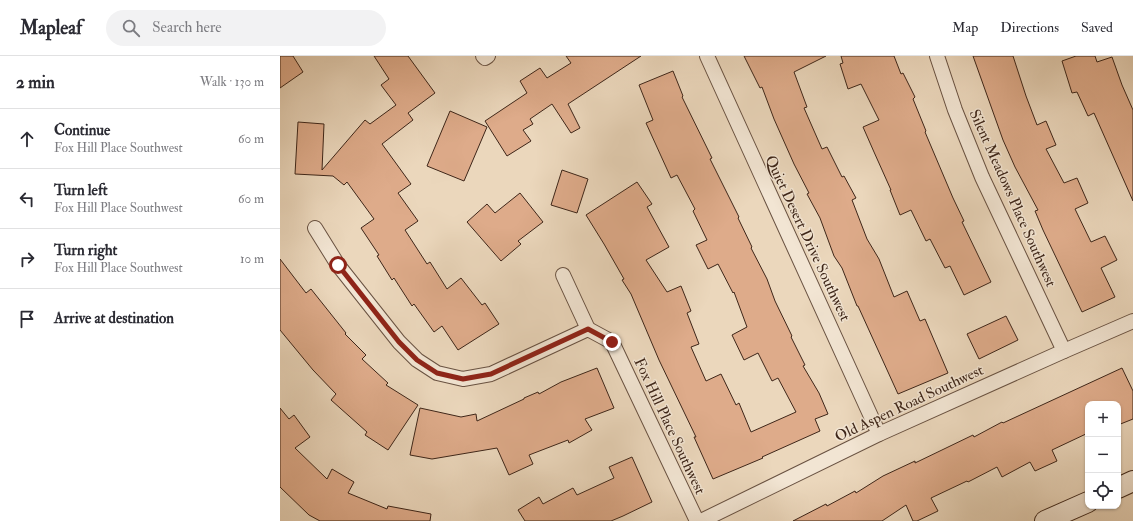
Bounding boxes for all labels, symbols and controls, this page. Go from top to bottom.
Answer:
search box [106,10,386,46]
text: Mapleaf [20,16,82,40]
icon: search [120,17,142,39]
text: Search here [152,18,222,37]
text: Map [952,19,978,36]
text: Directions [1000,19,1059,36]
text: Saved [1081,19,1113,36]
text: 2 min [16,72,55,93]
text: Walk · 130 m [200,74,264,90]
street label: Silent Meadows Place Southwest [965,107,1060,290]
text: Continue [54,121,110,140]
icon: ahead [16,128,38,150]
text: 60 m [238,131,264,147]
text: Fox Hill Place Southwest [54,140,183,156]
street label: Quiet Desert Drive Southwest [761,152,854,324]
text: Turn left [54,181,108,200]
icon: left [16,188,38,210]
text: 60 m [238,191,264,207]
text: Fox Hill Place Southwest [54,200,183,216]
text: Turn right [54,241,117,260]
icon: right [16,248,38,270]
text: 10 m [240,251,264,267]
route start [329,256,347,274]
text: Fox Hill Place Southwest [54,260,183,276]
icon: arrive [16,308,38,330]
text: Arrive at destination [54,309,174,328]
route end [603,333,621,351]
street label: Fox Hill Place Southwest [630,355,710,498]
street label: Old Aspen Road Southwest [832,361,987,447]
map controls [1085,401,1121,509]
button: + [1085,401,1121,437]
button: − [1085,437,1121,473]
button: locate [1085,473,1121,509]

